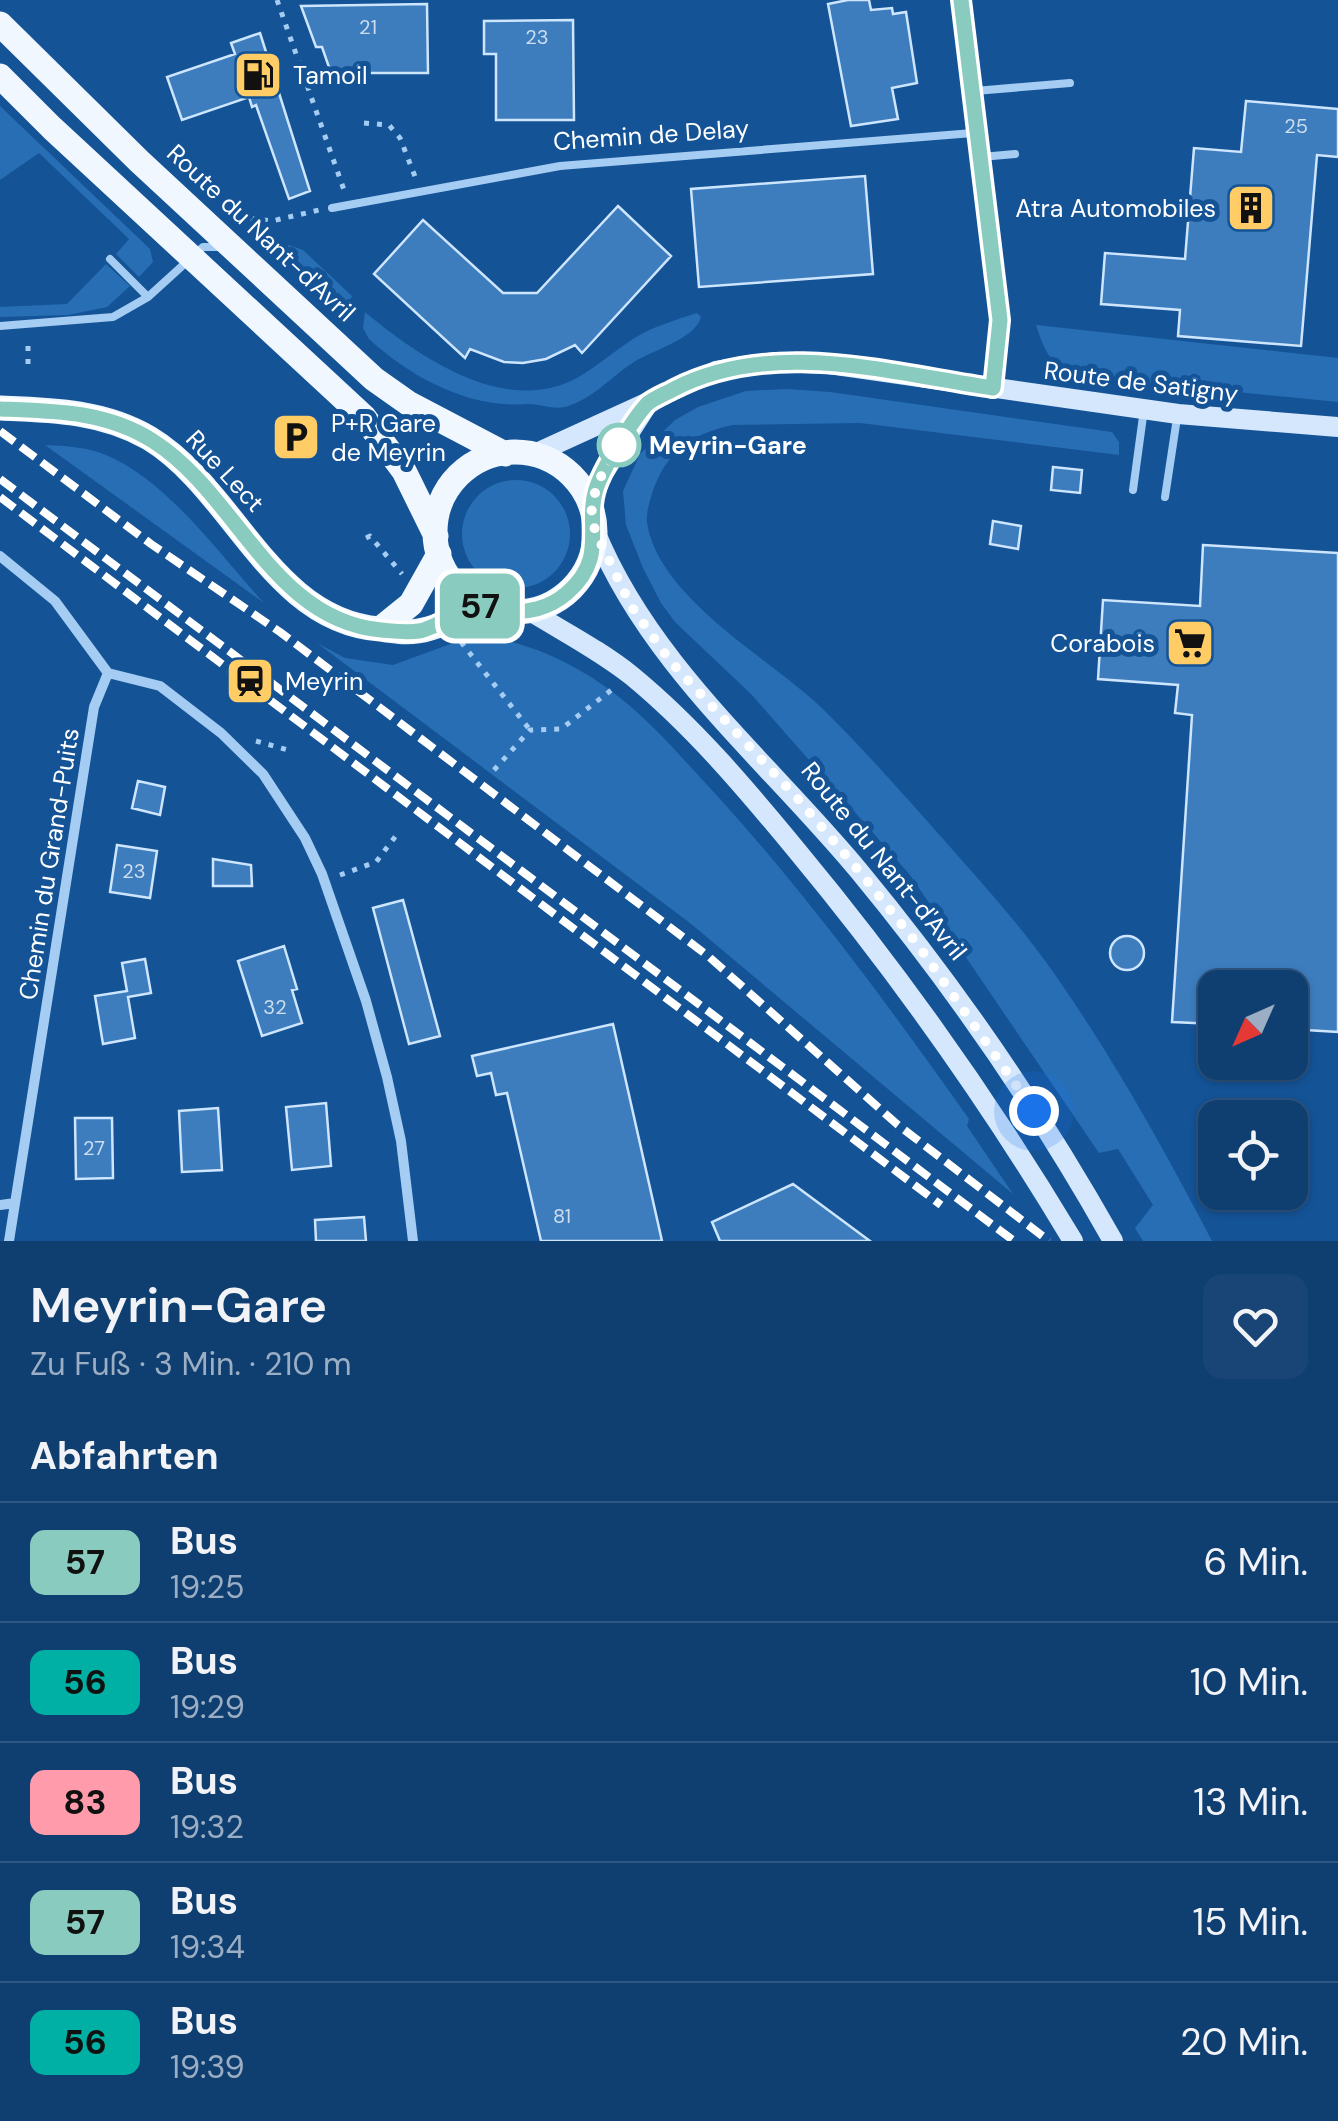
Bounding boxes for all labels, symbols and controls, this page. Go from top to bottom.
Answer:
house number: 21 [359,14,377,40]
house number: 23 [525,24,549,50]
fuel station icon: Tamoil [232,49,284,101]
place label: Tamoil [293,59,367,92]
street label: Chemin de Delay [552,112,750,158]
house number: 25 [1284,113,1308,139]
street label: Route du Nant-d'Avril [160,137,362,329]
building icon: Atra Automobiles [1225,182,1277,234]
place label: Atra Automobiles [1015,192,1216,225]
street label: Route de Satigny [1042,354,1240,410]
place label: P+R Gare de Meyrin [331,407,446,469]
parking icon: P+R Gare de Meyrin [270,411,322,463]
street label: Rue Lect [179,423,271,519]
marker: Meyrin-Gare [598,424,640,466]
place label: Meyrin-Gare [649,429,807,462]
line badge: 57 [435,574,525,638]
text: 57 [460,583,500,629]
supermarket icon: Corabois [1164,617,1216,669]
place label: Corabois [1050,627,1155,660]
station icon: Meyrin [224,655,276,707]
place label: Meyrin [285,665,363,698]
street label: Chemin du Grand-Puits [11,726,87,1002]
street label: Route du Nant-d'Avril [794,755,974,967]
house number: 23 [122,858,146,884]
north arrow [1198,970,1308,1080]
map controls [1198,970,1308,1210]
house number: 32 [263,994,287,1020]
your location [1009,1086,1059,1136]
button: locate [1198,1100,1308,1210]
house number: 27 [83,1135,105,1161]
house number: 81 [553,1203,571,1229]
text: Meyrin-Gare [30,1274,327,1337]
button: heart [1203,1274,1308,1379]
text: Zu Fuß · 3 Min. · 210 m [30,1343,351,1385]
text: Abfahrten [30,1431,219,1481]
text: Bus [170,1516,238,1566]
text: 6 Min. [1204,1537,1308,1587]
text: 57 [65,1539,105,1585]
text: 19:25 [170,1566,245,1608]
text: Bus [170,1636,238,1686]
text: 10 Min. [1190,1657,1308,1707]
text: 56 [63,1659,107,1705]
text: 19:29 [170,1686,245,1728]
text: Bus [170,1756,238,1806]
text: 13 Min. [1193,1777,1308,1827]
text: 83 [63,1779,107,1825]
text: 19:32 [170,1806,244,1848]
text: Bus [170,1876,238,1926]
text: 15 Min. [1192,1897,1308,1947]
text: 57 [65,1899,105,1945]
text: 19:34 [170,1926,245,1968]
text: Bus [170,1996,238,2046]
text: 20 Min. [1180,2017,1308,2067]
text: 56 [63,2019,107,2065]
text: 19:39 [170,2046,245,2088]

